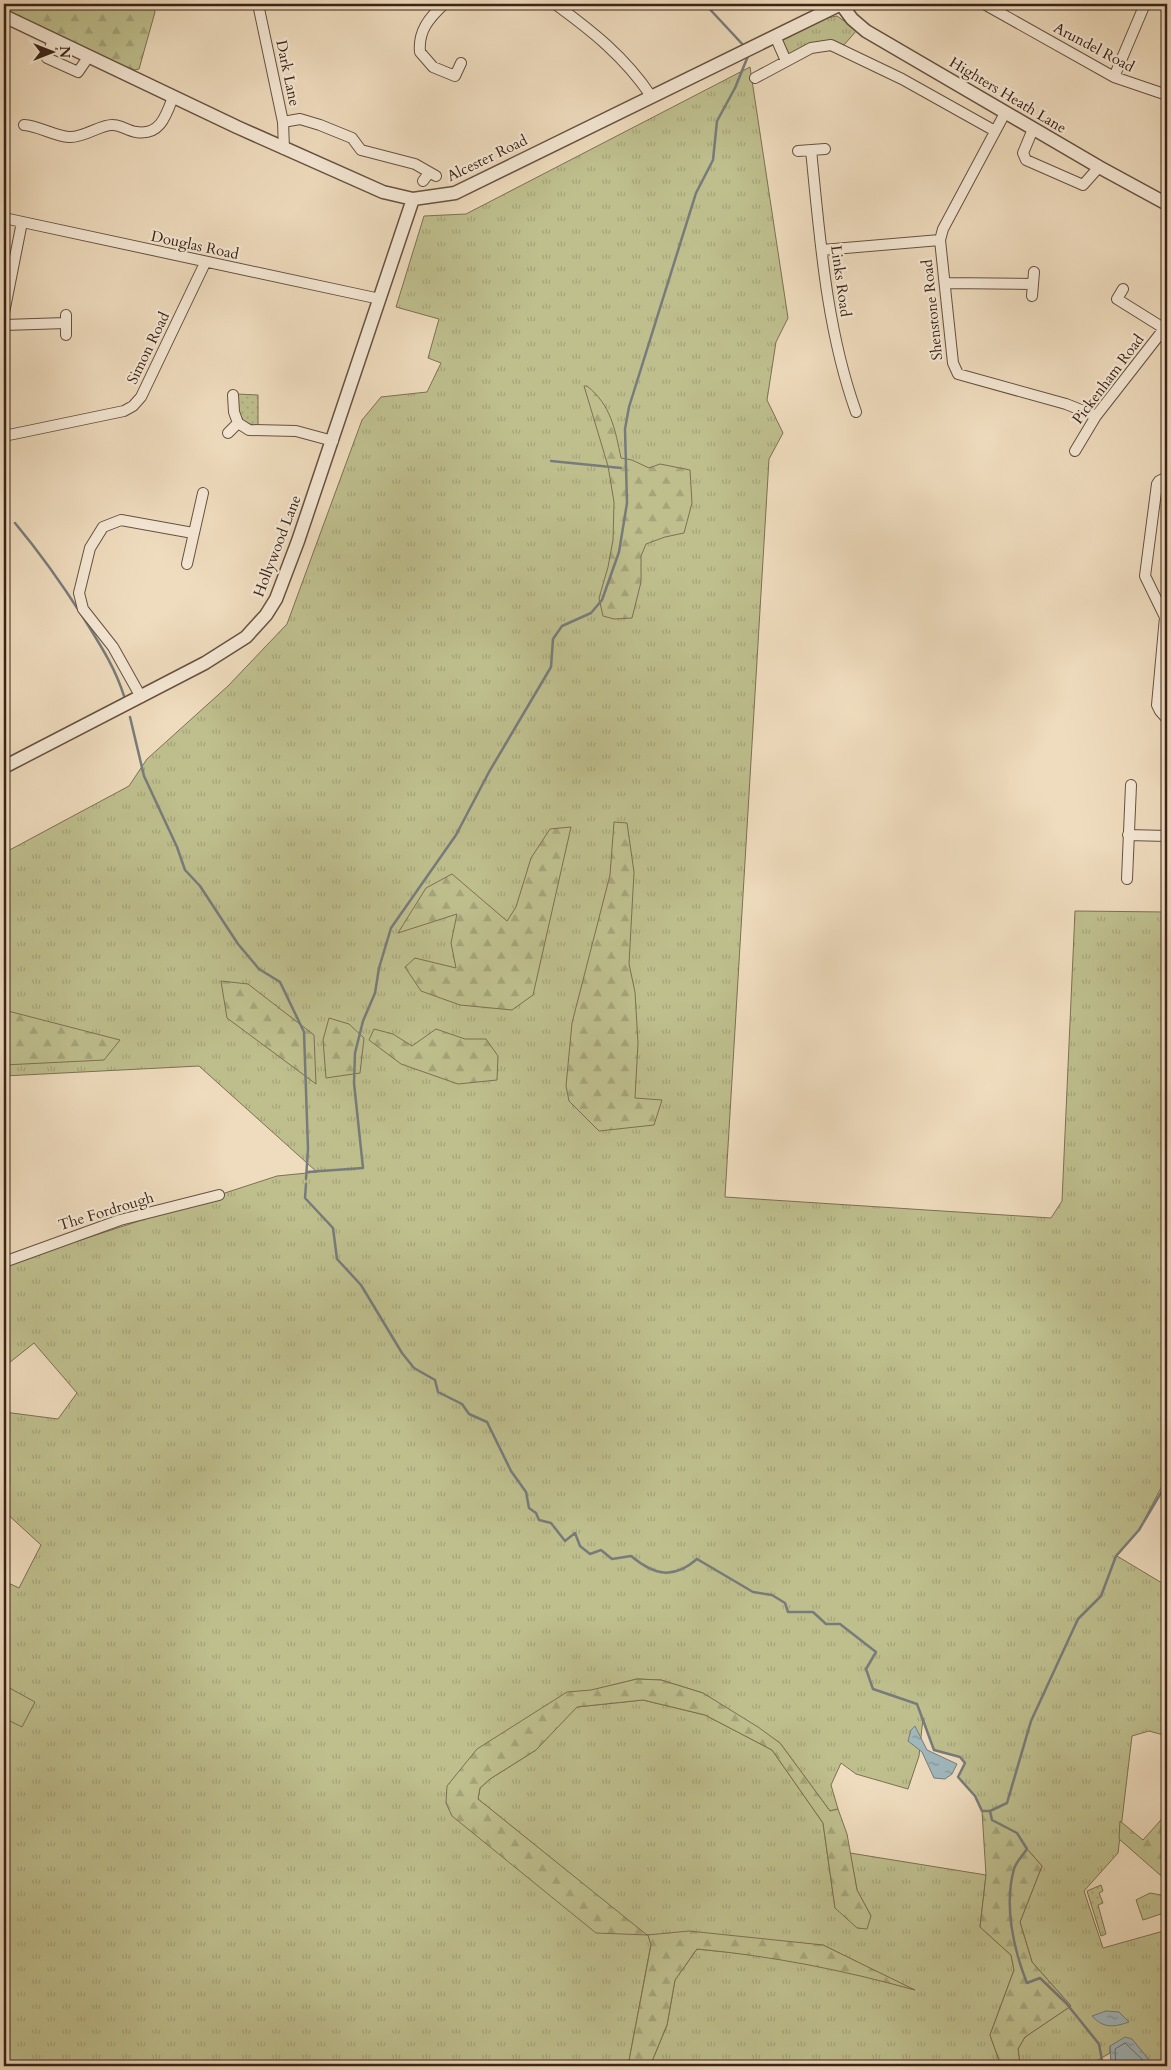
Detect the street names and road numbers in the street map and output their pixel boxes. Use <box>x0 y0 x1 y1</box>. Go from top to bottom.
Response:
street label: Arundel Road <box>1050 17 1138 77</box>
street label: Dark Lane <box>271 38 305 108</box>
street label: Highters Heath Lane <box>946 52 1070 138</box>
street label: Alcester Road <box>443 130 531 186</box>
street label: Douglas Road <box>149 226 241 264</box>
street label: Links Road <box>826 244 856 318</box>
street label: Shenstone Road <box>917 259 947 361</box>
street label: Simon Road <box>122 309 174 387</box>
street label: Pickenham Road <box>1068 330 1148 428</box>
street label: Hollywood Lane <box>248 492 306 600</box>
street label: The Fordrough <box>56 1187 157 1235</box>

